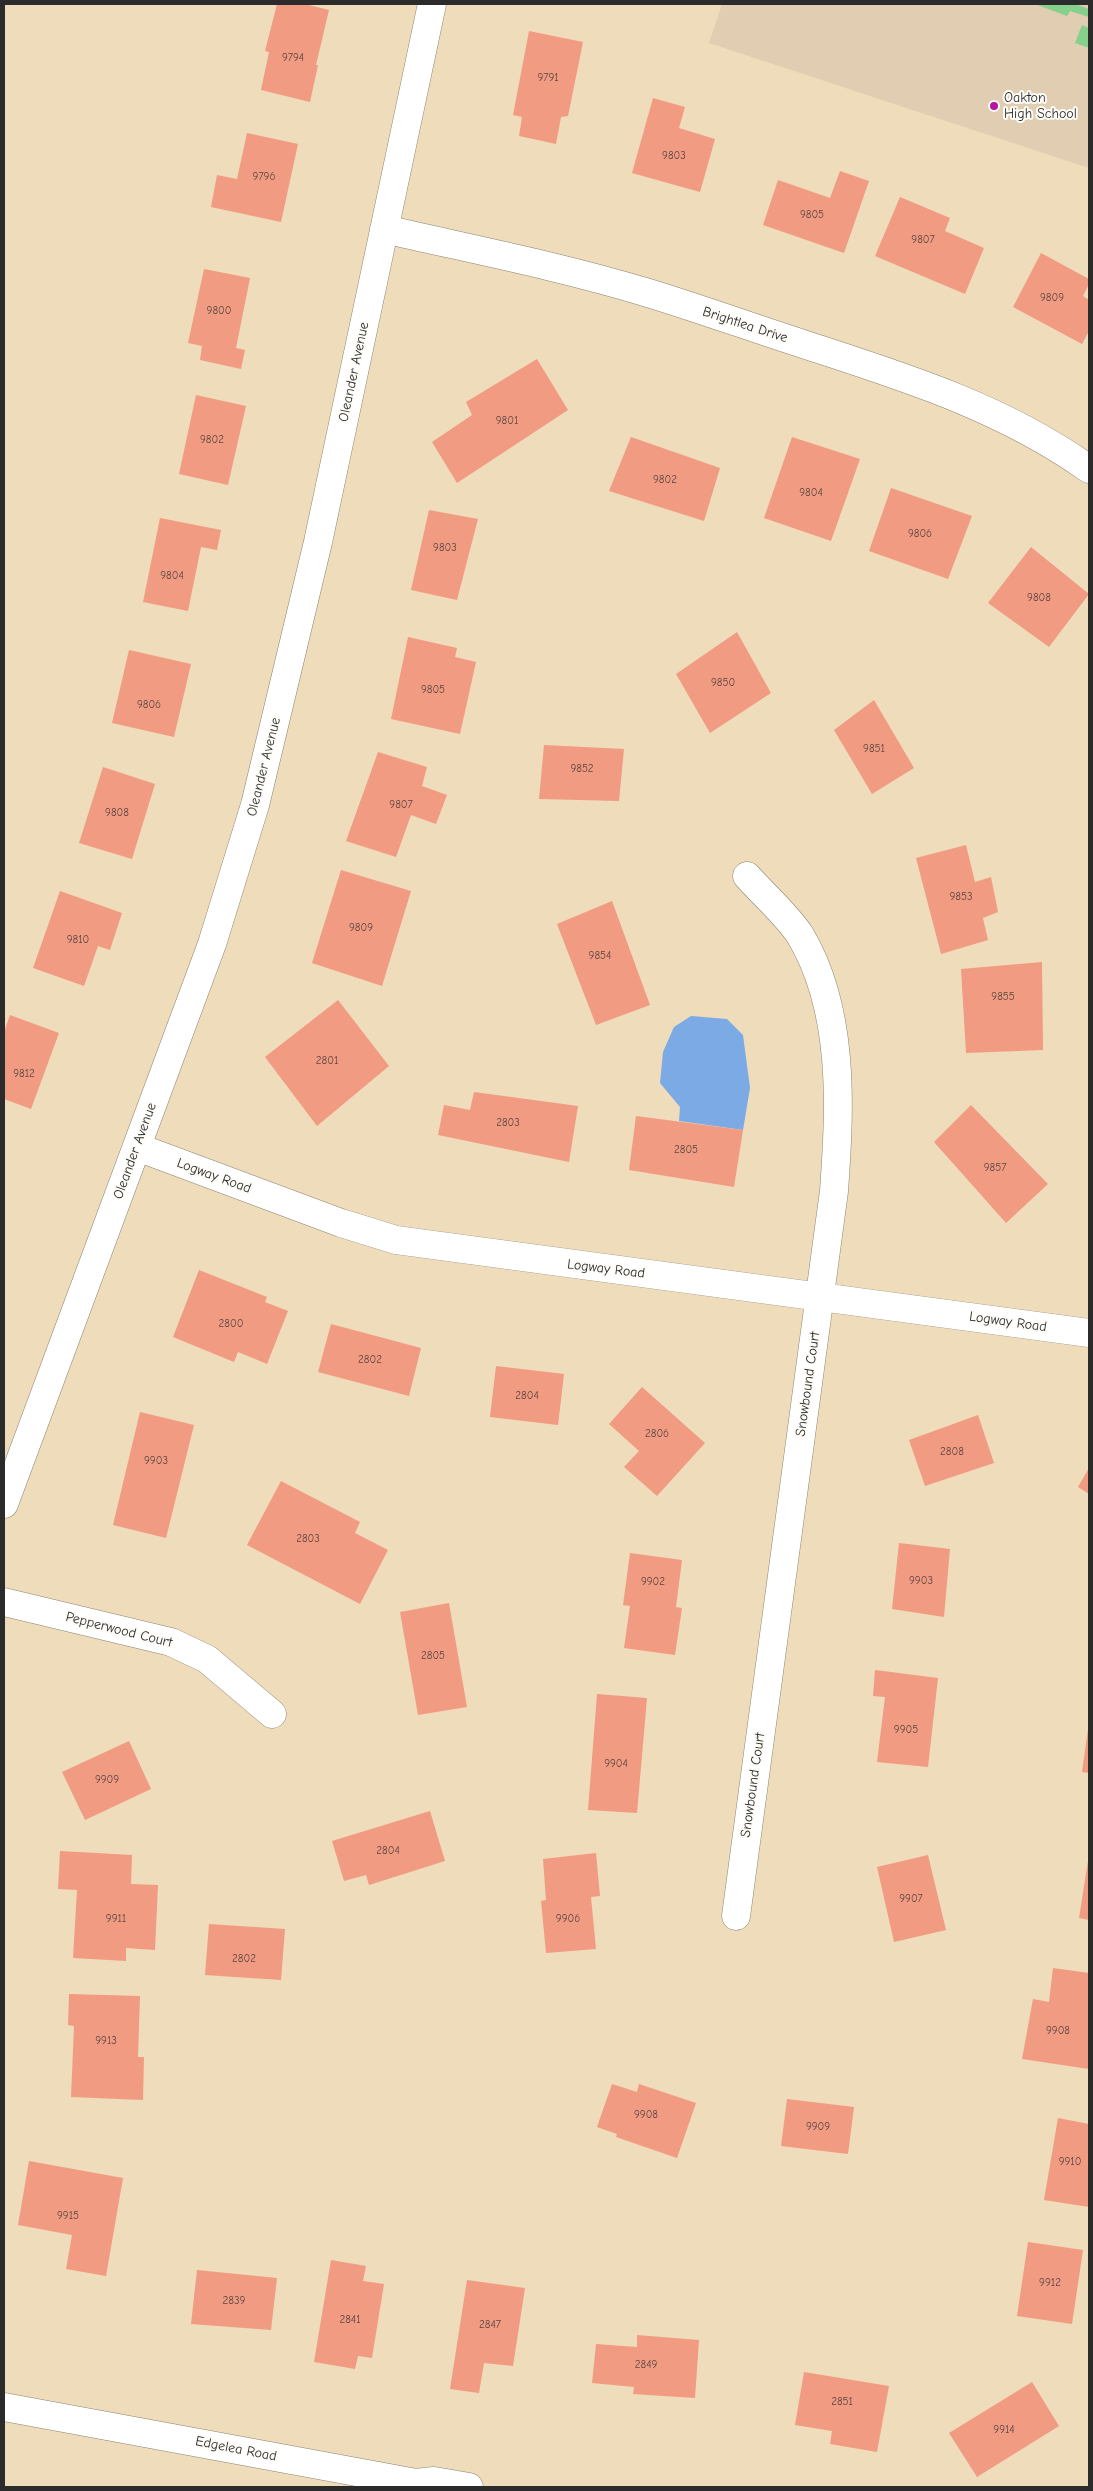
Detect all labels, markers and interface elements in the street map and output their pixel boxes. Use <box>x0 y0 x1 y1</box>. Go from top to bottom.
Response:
house number: 9794 <box>282 51 304 65</box>
house number: 9791 <box>537 71 559 85</box>
place label: Oakton High School <box>1004 90 1077 122</box>
marker: Oakton High School <box>988 100 1000 112</box>
house number: 9803 <box>662 149 686 163</box>
house number: 9796 <box>253 170 275 184</box>
house number: 9805 <box>800 208 824 222</box>
house number: 9807 <box>911 233 935 247</box>
house number: 9809 <box>1040 291 1064 305</box>
street label: Brightlea Drive <box>700 303 790 347</box>
house number: 9800 <box>207 304 231 318</box>
street label: Oleander Avenue <box>335 321 373 423</box>
house number: 9801 <box>496 414 518 428</box>
house number: 9802 <box>200 433 224 447</box>
house number: 9802 <box>653 473 677 487</box>
house number: 9804 <box>799 486 823 500</box>
house number: 9806 <box>908 527 932 541</box>
house number: 9803 <box>433 541 457 555</box>
house number: 9804 <box>160 569 184 583</box>
house number: 9808 <box>1027 591 1051 605</box>
house number: 9850 <box>711 676 735 690</box>
house number: 9805 <box>421 683 445 697</box>
house number: 9806 <box>137 698 161 712</box>
street label: Oleander Avenue <box>244 716 284 818</box>
house number: 9851 <box>863 742 885 756</box>
house number: 9852 <box>570 762 594 776</box>
house number: 9807 <box>389 798 413 812</box>
house number: 9808 <box>105 806 129 820</box>
house number: 9853 <box>949 890 973 904</box>
house number: 9809 <box>349 921 373 935</box>
house number: 9810 <box>67 933 89 947</box>
house number: 9854 <box>589 949 611 963</box>
house number: 9855 <box>991 990 1015 1004</box>
house number: 2801 <box>316 1054 338 1068</box>
house number: 9812 <box>13 1067 35 1081</box>
street label: Oleander Avenue <box>110 1101 160 1201</box>
house number: 2803 <box>496 1116 520 1130</box>
house number: 2805 <box>674 1143 698 1157</box>
street label: Logway Road <box>174 1155 254 1197</box>
house number: 9857 <box>984 1161 1006 1175</box>
street label: Logway Road <box>566 1256 646 1282</box>
street label: Logway Road <box>968 1308 1048 1336</box>
house number: 2800 <box>219 1317 243 1331</box>
street label: Snowbound Court <box>792 1330 824 1438</box>
house number: 2802 <box>358 1353 382 1367</box>
house number: 2804 <box>515 1389 539 1403</box>
house number: 2806 <box>645 1427 669 1441</box>
house number: 2808 <box>940 1445 964 1459</box>
house number: 9903 <box>144 1454 168 1468</box>
house number: 2803 <box>296 1532 320 1546</box>
house number: 9903 <box>909 1574 933 1588</box>
house number: 9902 <box>641 1575 665 1589</box>
street label: Pepperwood Court <box>64 1609 174 1651</box>
house number: 2805 <box>421 1649 445 1663</box>
house number: 9905 <box>894 1723 918 1737</box>
street label: Snowbound Court <box>737 1731 769 1839</box>
house number: 9904 <box>604 1757 628 1771</box>
house number: 9909 <box>95 1773 119 1787</box>
house number: 2804 <box>376 1844 400 1858</box>
house number: 9907 <box>899 1892 923 1906</box>
house number: 9911 <box>106 1912 126 1926</box>
house number: 9906 <box>556 1912 580 1926</box>
house number: 2802 <box>232 1952 256 1966</box>
house number: 9908 <box>1046 2024 1070 2038</box>
house number: 9913 <box>95 2034 117 2048</box>
house number: 9908 <box>634 2108 658 2122</box>
house number: 9909 <box>806 2120 830 2134</box>
house number: 9910 <box>1059 2155 1081 2169</box>
house number: 9915 <box>57 2209 79 2223</box>
house number: 9912 <box>1039 2276 1061 2290</box>
house number: 2839 <box>223 2294 245 2308</box>
house number: 2841 <box>339 2313 361 2327</box>
house number: 2847 <box>479 2318 501 2332</box>
house number: 2849 <box>635 2358 657 2372</box>
house number: 2851 <box>831 2395 853 2409</box>
house number: 9914 <box>993 2423 1015 2437</box>
street label: Edgelea Road <box>194 2433 278 2465</box>

